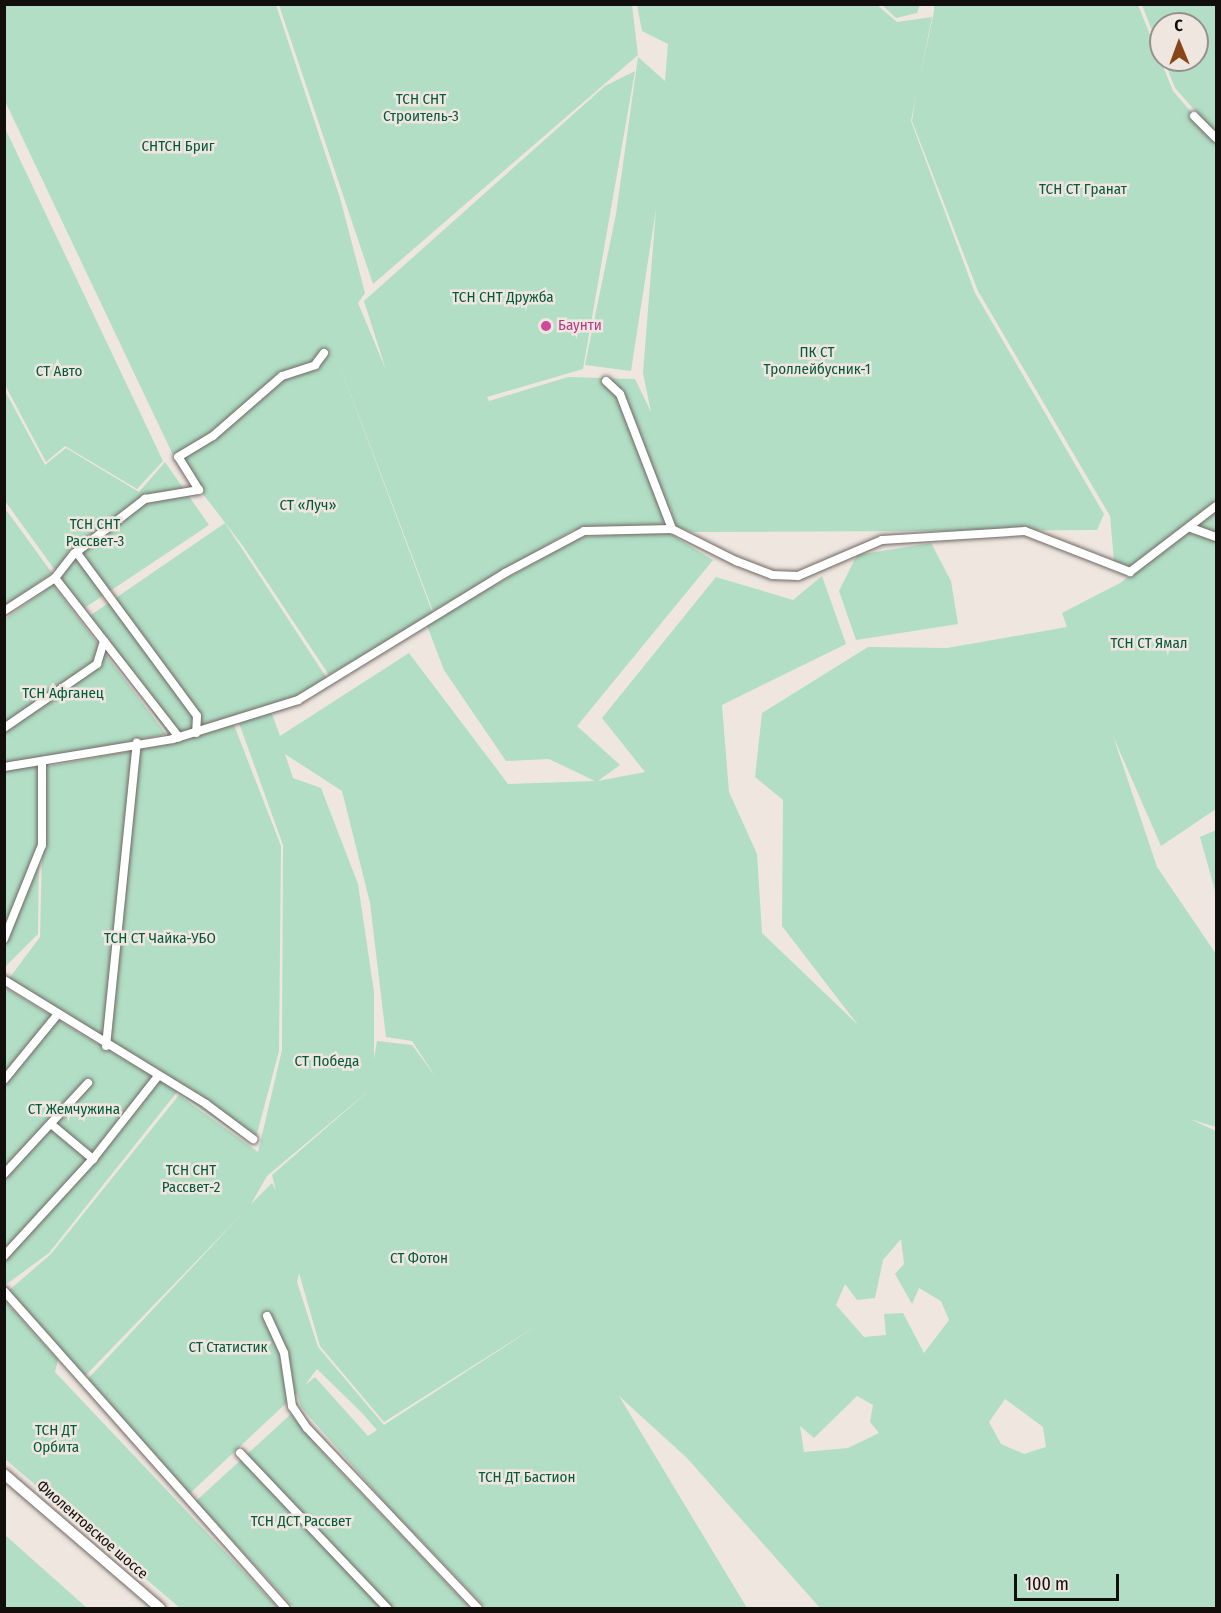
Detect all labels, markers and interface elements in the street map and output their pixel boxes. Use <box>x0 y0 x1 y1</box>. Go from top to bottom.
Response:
north arrow <box>1149 12 1209 72</box>
text: С <box>1174 16 1183 35</box>
park label: ТСН СНТ Строитель-3 <box>383 90 459 125</box>
park label: СНТСН Бриг <box>141 138 215 156</box>
park label: ТСН СТ Гранат <box>1039 181 1127 199</box>
park label: ТСН СНТ Дружба <box>452 289 554 307</box>
place label: Баунти <box>558 317 602 335</box>
marker: Баунти <box>539 319 553 333</box>
park label: ПК СТ Троллейбусник-1 <box>763 343 871 378</box>
park label: СТ Авто <box>36 363 82 381</box>
park label: СТ «Луч» <box>280 497 336 515</box>
park label: ТСН СНТ Рассвет-3 <box>66 515 124 550</box>
park label: ТСН СТ Ямал <box>1111 635 1187 653</box>
park label: ТСН Афганец <box>22 685 104 703</box>
park label: ТСН СТ Чайка-УБО <box>104 930 216 948</box>
park label: СТ Победа <box>295 1053 359 1071</box>
park label: СТ Жемчужина <box>28 1101 120 1119</box>
park label: ТСН СНТ Рассвет-2 <box>162 1161 220 1196</box>
park label: СТ Фотон <box>390 1250 448 1268</box>
park label: СТ Статистик <box>188 1339 268 1357</box>
park label: ТСН ДТ Орбита <box>33 1421 79 1456</box>
park label: ТСН ДТ Бастион <box>478 1469 576 1487</box>
street label: Фиолентовское шоссе <box>33 1477 151 1583</box>
park label: ТСН ДСТ Рассвет <box>251 1513 351 1531</box>
scale bar <box>1017 1562 1122 1600</box>
text: 100 m <box>1025 1573 1069 1595</box>

